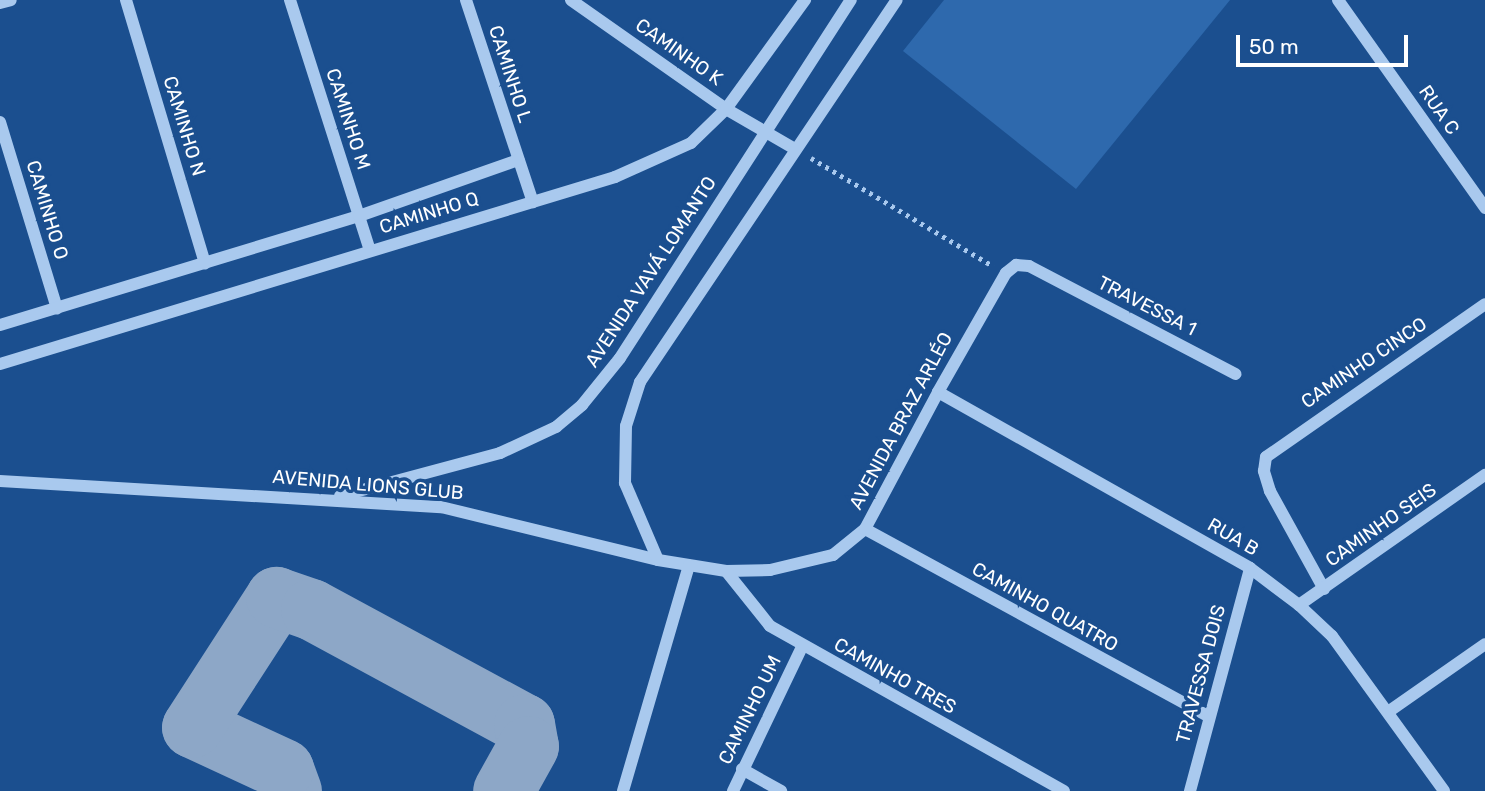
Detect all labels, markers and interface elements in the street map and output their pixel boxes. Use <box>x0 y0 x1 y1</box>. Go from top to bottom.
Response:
street label: CAMINHO K <box>631 14 727 90</box>
scale bar <box>1240 21 1412 65</box>
street label: CAMINHO L <box>484 23 536 125</box>
text: 50 m <box>1249 34 1299 59</box>
street label: CAMINHO M <box>321 66 375 172</box>
street label: CAMINHO N <box>158 73 210 179</box>
street label: RUA C <box>1414 81 1464 139</box>
street label: CAMINHO O <box>21 158 73 262</box>
street label: AVENIDA VAVÁ LOMANTO <box>580 172 722 372</box>
street label: CAMINHO Q <box>377 187 481 239</box>
street label: TRAVESSA 1 <box>1094 271 1200 341</box>
street label: CAMINHO CINCO <box>1297 313 1431 413</box>
street label: AVENIDA BRAZ ARLÉO <box>844 328 958 514</box>
street label: AVENIDA LIONS GLUB <box>271 465 465 505</box>
street label: CAMINHO SEIS <box>1321 478 1441 572</box>
street label: RUA B <box>1203 513 1263 561</box>
street label: CAMINHO QUATRO <box>968 557 1122 657</box>
street label: TRAVESSA DOIS <box>1171 602 1231 746</box>
street label: CAMINHO TRES <box>830 633 960 719</box>
street label: CAMINHO UM <box>714 652 786 768</box>

